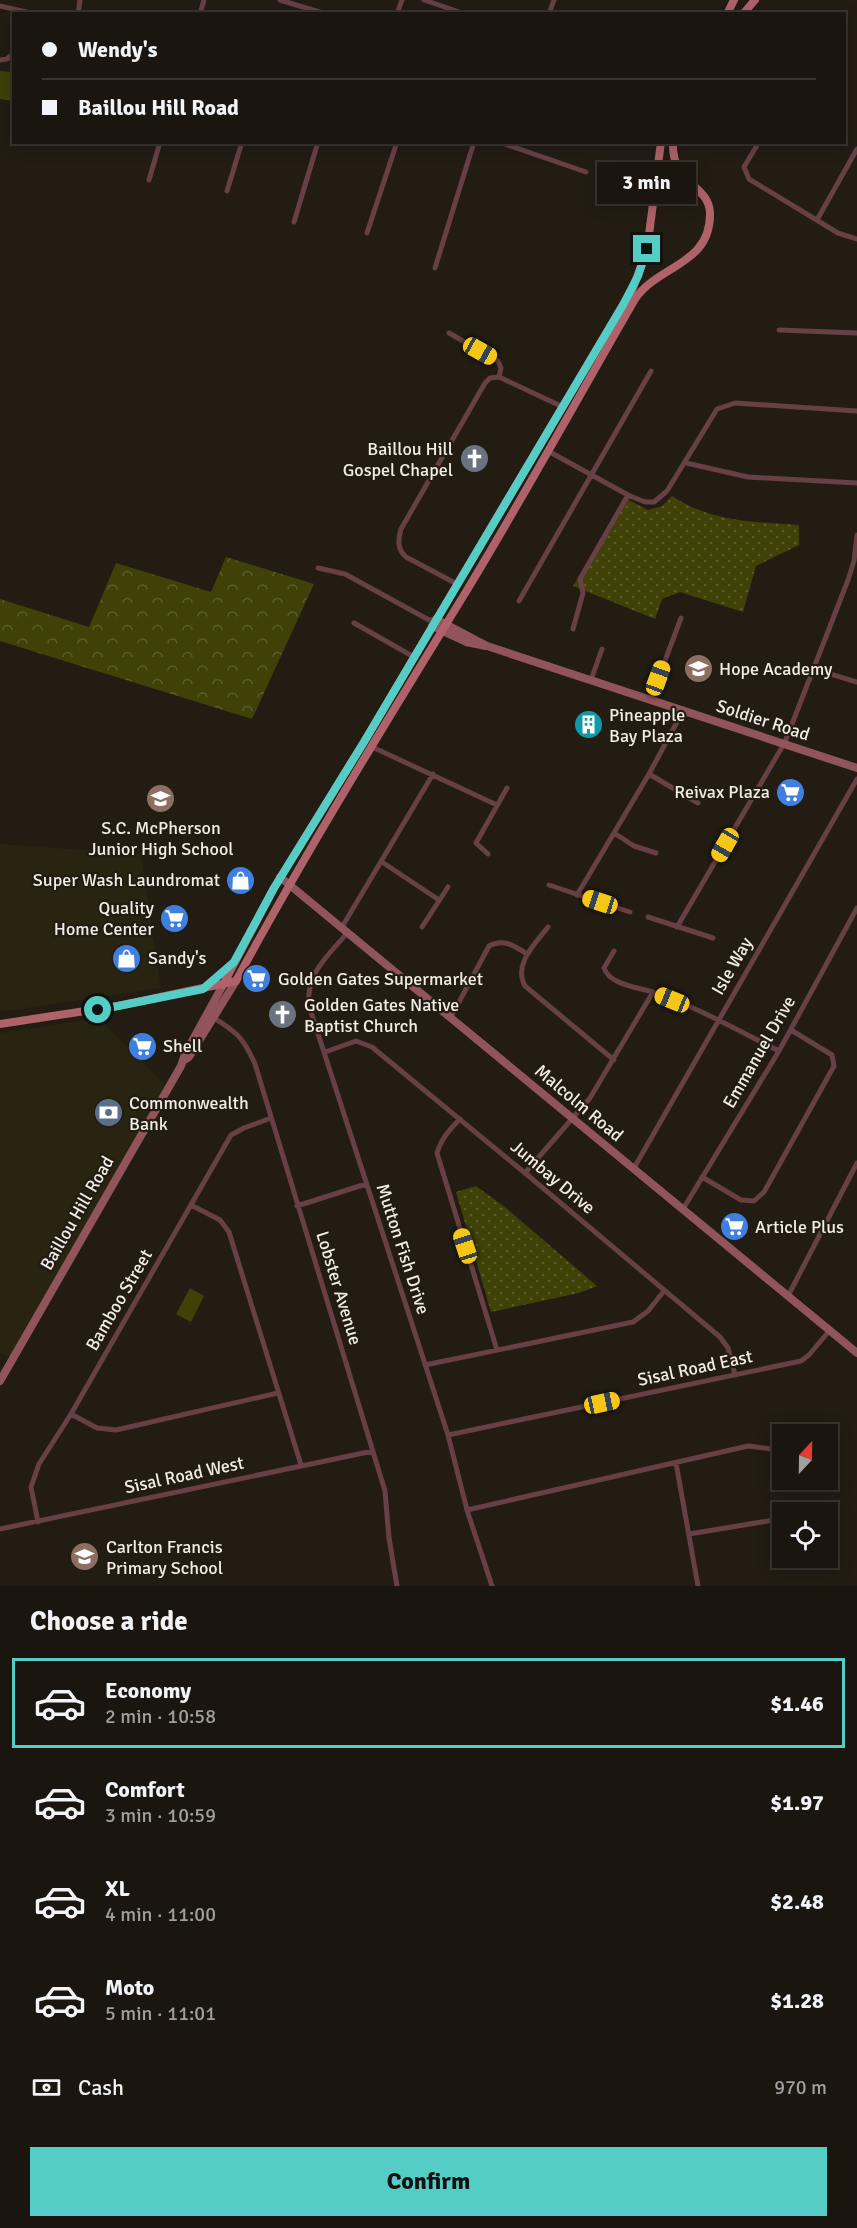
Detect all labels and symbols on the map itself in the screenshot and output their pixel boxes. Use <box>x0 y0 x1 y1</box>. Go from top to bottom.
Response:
callout: 3 min <box>598 162 696 204</box>
route end <box>633 235 660 262</box>
car <box>460 334 500 368</box>
place label: Baillou Hill Gospel Chapel <box>343 438 453 481</box>
church icon: Baillou Hill Gospel Chapel <box>458 443 490 475</box>
school or university icon: Hope Academy <box>682 653 714 685</box>
car <box>643 658 673 698</box>
place label: Hope Academy <box>719 658 833 680</box>
street label: Soldier Road <box>713 695 813 745</box>
place label: Pineapple Bay Plaza <box>609 704 685 747</box>
building icon: Pineapple Bay Plaza <box>572 709 604 741</box>
supermarket icon: Reivax Plaza <box>775 776 807 808</box>
place label: Reivax Plaza <box>674 781 770 803</box>
school or university icon: S.C. McPherson Junior High School <box>145 783 177 815</box>
place label: S.C. McPherson Junior High School <box>88 817 234 860</box>
car <box>708 825 742 865</box>
shop icon: Super Wash Laundromat <box>225 864 257 896</box>
place label: Super Wash Laundromat <box>33 869 220 891</box>
car <box>580 888 620 916</box>
place label: Quality Home Center <box>54 897 155 940</box>
supermarket icon: Quality Home Center <box>159 902 191 934</box>
street label: Isle Way <box>707 933 758 999</box>
shop icon: Sandy's <box>111 942 143 974</box>
place label: Sandy's <box>148 947 207 969</box>
supermarket icon: Golden Gates Supermarket <box>241 963 273 995</box>
place label: Golden Gates Supermarket <box>278 968 483 990</box>
car <box>652 985 692 1015</box>
street label: Emmanuel Drive <box>718 992 800 1112</box>
place label: Golden Gates Native Baptist Church <box>304 994 459 1037</box>
route start <box>84 996 111 1023</box>
church icon: Golden Gates Native Baptist Church <box>267 999 299 1031</box>
supermarket icon: Shell <box>126 1030 158 1062</box>
place label: Shell <box>163 1035 202 1057</box>
street label: Malcolm Road <box>530 1060 628 1146</box>
place label: Commonwealth Bank <box>129 1092 249 1135</box>
bank icon: Commonwealth Bank <box>92 1097 124 1129</box>
street label: Jumbay Drive <box>506 1135 600 1219</box>
street label: Baillou Hill Road <box>35 1152 119 1274</box>
street label: Mutton Fish Drive <box>372 1181 434 1317</box>
supermarket icon: Article Plus <box>718 1211 750 1243</box>
place label: Article Plus <box>755 1216 844 1238</box>
car <box>451 1226 479 1266</box>
street label: Lobster Avenue <box>311 1229 367 1347</box>
street label: Bamboo Street <box>81 1245 157 1355</box>
street label: Sisal Road East <box>636 1345 754 1391</box>
car <box>583 1390 621 1416</box>
north arrow <box>772 1424 838 1490</box>
street label: Sisal Road West <box>122 1452 246 1498</box>
place label: Carlton Francis Primary School <box>106 1536 223 1579</box>
school or university icon: Carlton Francis Primary School <box>69 1541 101 1573</box>

